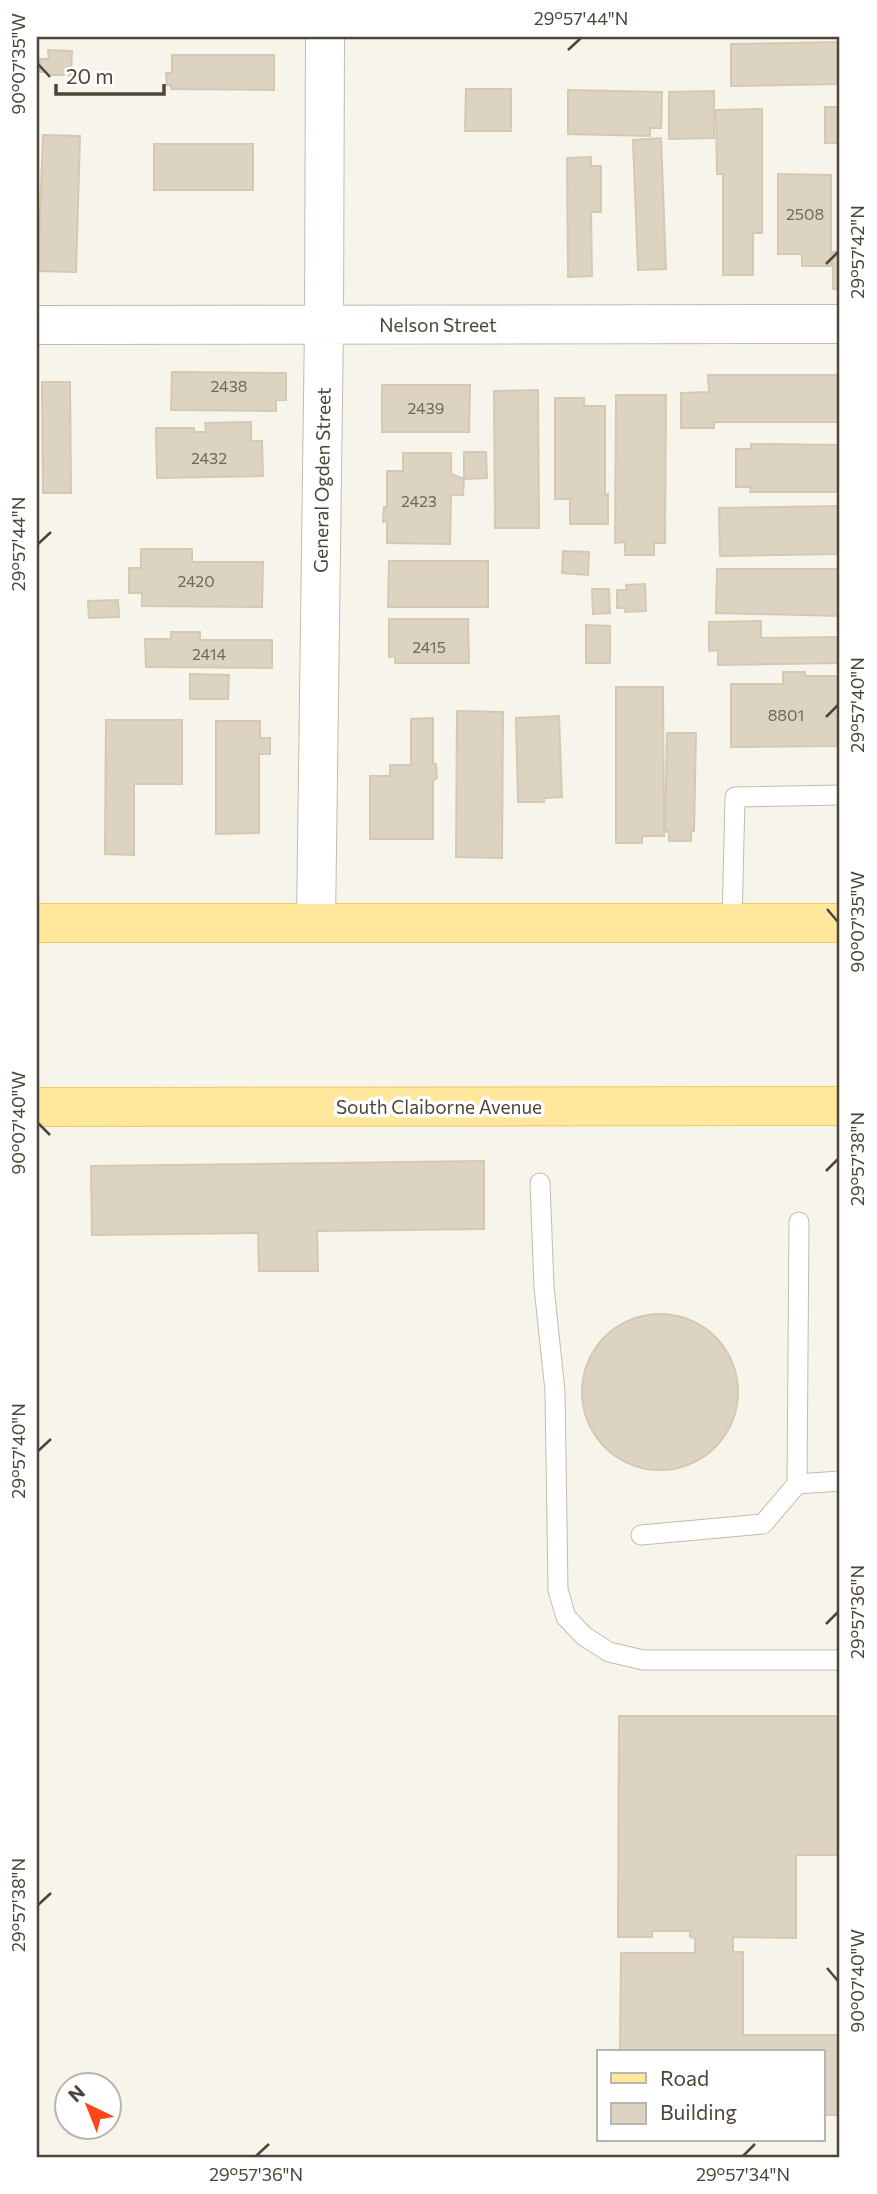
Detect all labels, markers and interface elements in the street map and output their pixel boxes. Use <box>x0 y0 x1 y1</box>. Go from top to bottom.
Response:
text: 29°57'44"N <box>534 7 628 29</box>
text: 90°07'35"W <box>7 13 29 115</box>
scale bar <box>56 52 164 96</box>
text: 20 m <box>66 63 114 88</box>
house number: 2508 <box>786 204 824 223</box>
text: 29°57'42"N <box>846 205 868 299</box>
street label: Nelson Street <box>379 313 497 336</box>
house number: 2438 <box>210 376 248 395</box>
street label: General Ogden Street <box>308 387 335 573</box>
house number: 2439 <box>407 398 445 417</box>
house number: 2432 <box>191 448 227 467</box>
house number: 2423 <box>401 491 437 510</box>
text: 29°57'44"N <box>7 497 29 591</box>
house number: 2420 <box>177 571 215 590</box>
house number: 2415 <box>412 637 446 656</box>
house number: 2414 <box>192 644 226 663</box>
text: 29°57'40"N <box>846 657 868 753</box>
house number: 8801 <box>768 705 804 724</box>
text: 90°07'35"W <box>846 871 868 973</box>
text: 90°07'40"W <box>7 1071 29 1175</box>
street label: South Claiborne Avenue <box>336 1095 542 1118</box>
text: 29°57'38"N <box>846 1112 868 1206</box>
text: 29°57'40"N <box>7 1403 29 1499</box>
text: 29°57'36"N <box>846 1565 868 1659</box>
text: 29°57'38"N <box>7 1858 29 1952</box>
text: 90°07'40"W <box>846 1929 868 2033</box>
legend <box>597 2050 824 2142</box>
text: Road <box>660 2065 709 2090</box>
north arrow <box>52 2072 122 2142</box>
text: N <box>63 2080 89 2106</box>
text: Building <box>660 2099 737 2124</box>
text: 29°57'36"N <box>209 2163 303 2185</box>
text: 29°57'34"N <box>696 2163 790 2185</box>

